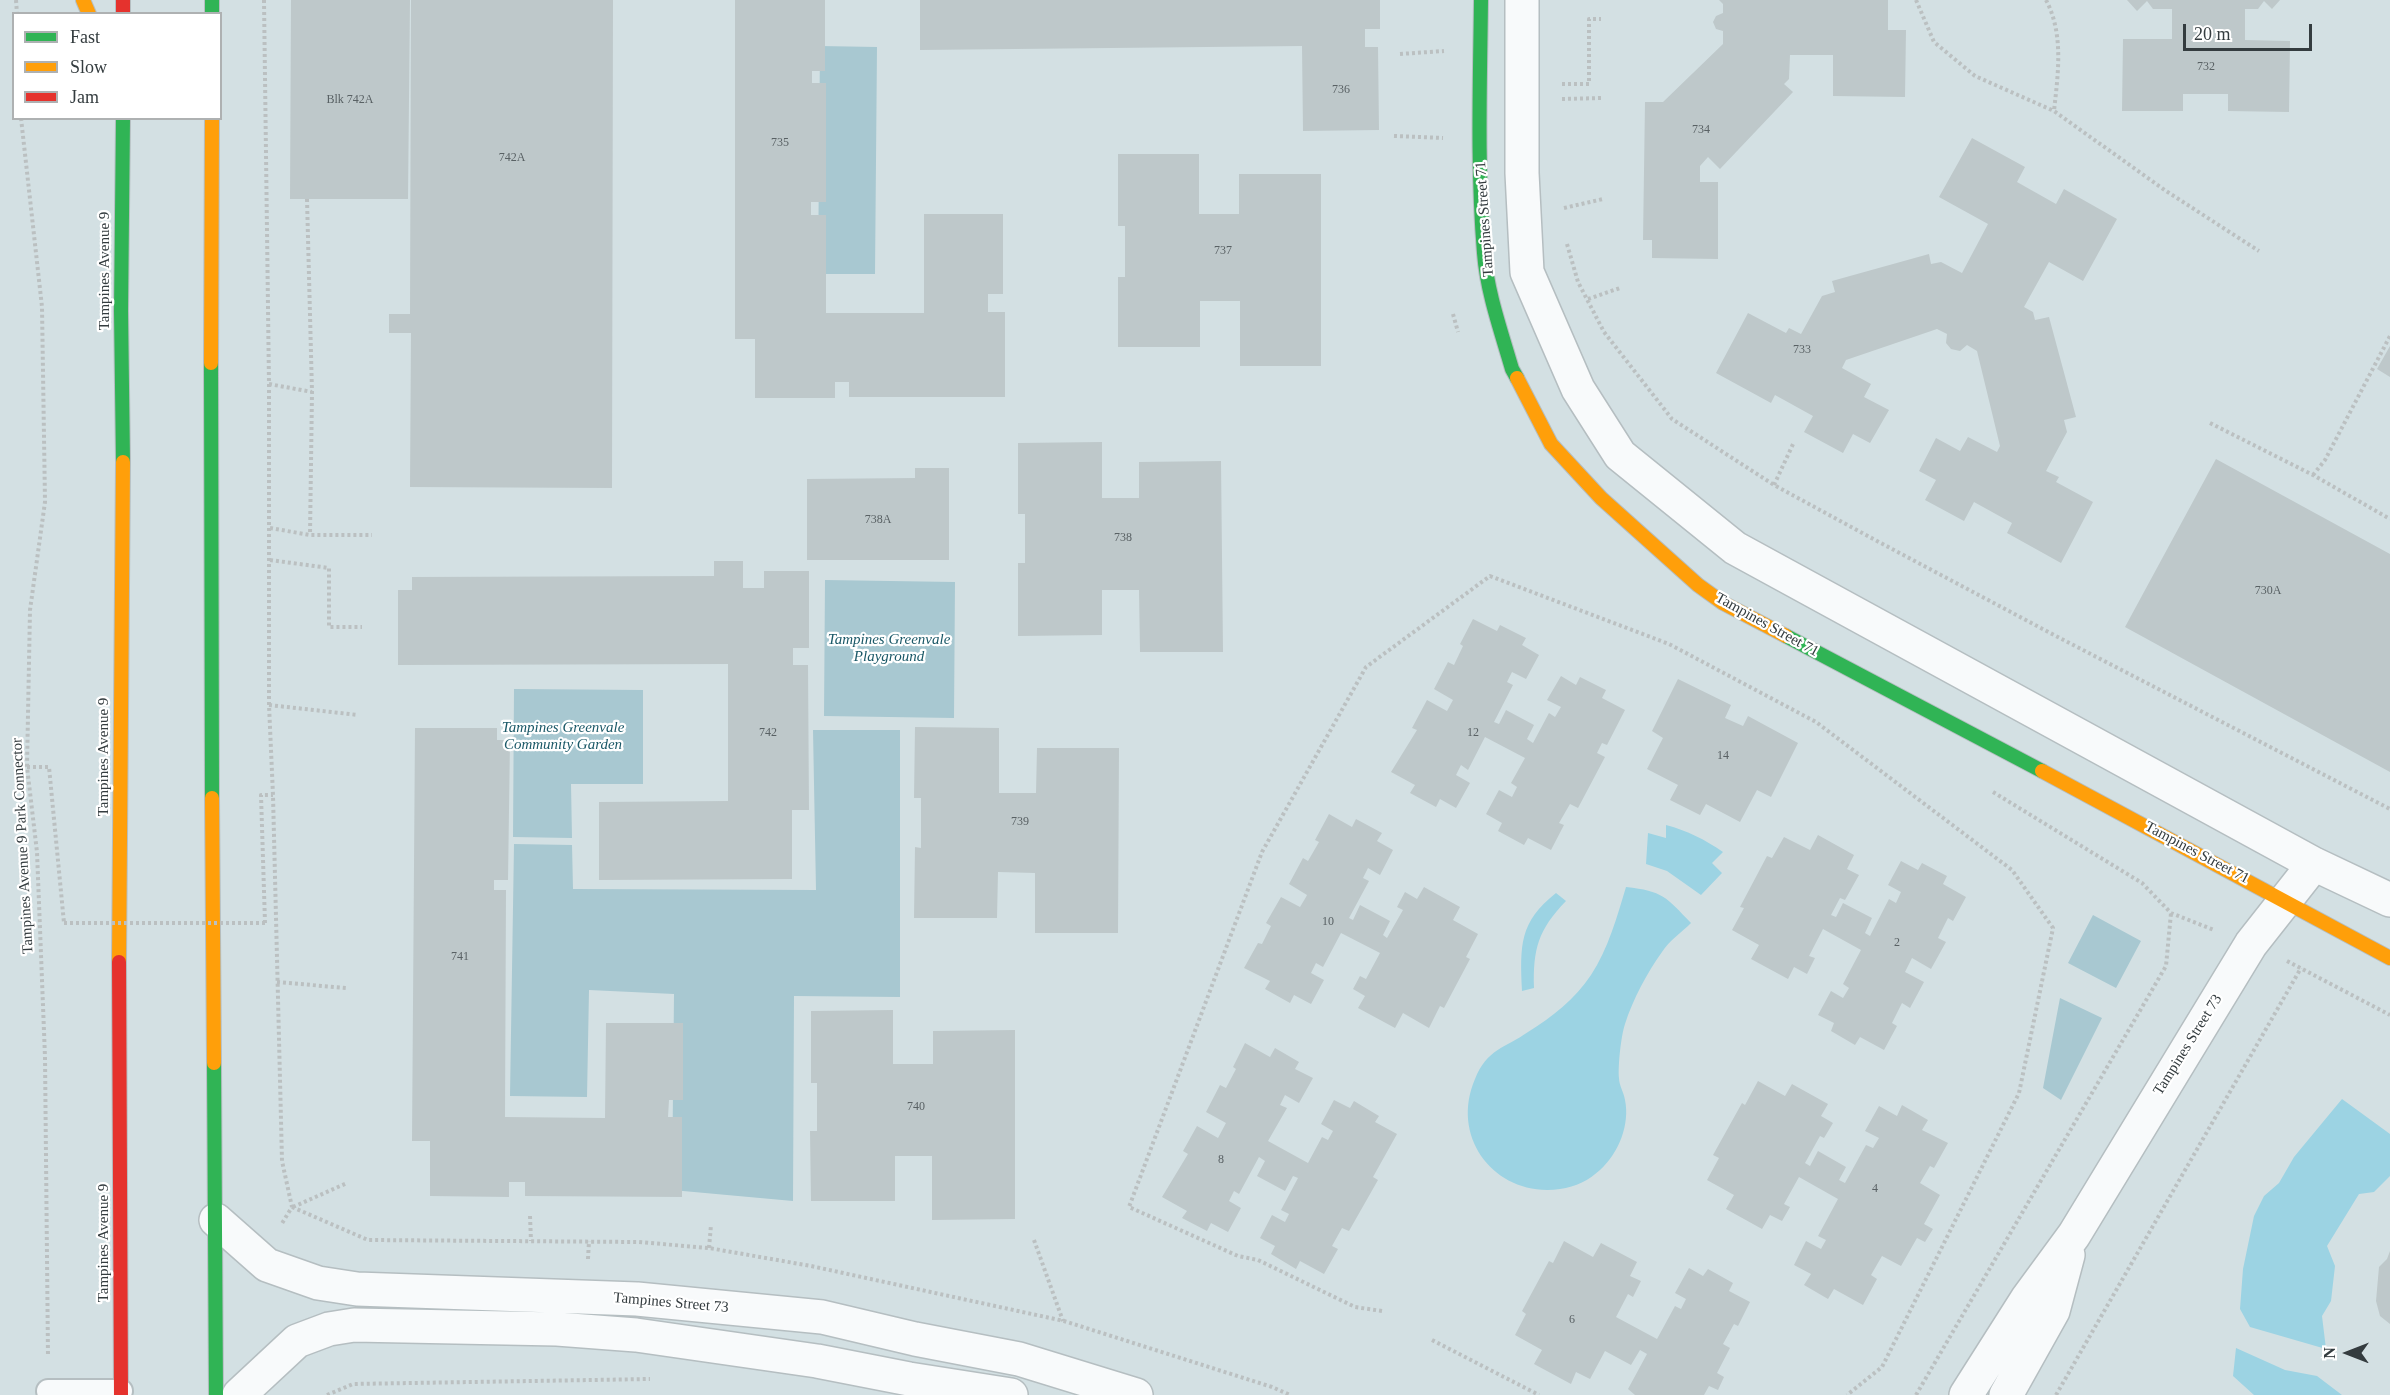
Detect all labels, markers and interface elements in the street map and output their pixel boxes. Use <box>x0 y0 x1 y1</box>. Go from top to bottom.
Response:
legend <box>12 12 222 120</box>
scale bar <box>2186 12 2315 50</box>
text: 20 m <box>2194 24 2231 44</box>
text: Fast <box>70 27 100 47</box>
text: Slow <box>70 57 107 77</box>
house number: 732 <box>2197 60 2215 74</box>
house number: 736 <box>1332 83 1350 97</box>
text: Jam <box>70 87 99 107</box>
house number: Blk 742A <box>326 93 374 107</box>
house number: 734 <box>1692 123 1710 137</box>
house number: 735 <box>771 136 789 150</box>
house number: 742A <box>499 151 525 165</box>
street label: Tampines Street 71 <box>1472 161 1498 277</box>
street label: Tampines Avenue 9 <box>96 212 114 330</box>
house number: 737 <box>1214 244 1232 258</box>
house number: 733 <box>1793 343 1811 357</box>
house number: 738A <box>865 513 891 527</box>
house number: 738 <box>1114 531 1132 545</box>
house number: 730A <box>2255 584 2281 598</box>
street label: Tampines Street 71 <box>1712 589 1822 661</box>
park label: Tampines Greenvale Playground <box>828 631 950 666</box>
street label: Tampines Avenue 9 <box>95 698 113 816</box>
park label: Tampines Greenvale Community Garden <box>502 719 624 754</box>
house number: 742 <box>759 726 777 740</box>
house number: 12 <box>1467 726 1479 740</box>
street label: Tampines Avenue 9 Park Connector <box>8 738 38 954</box>
house number: 14 <box>1717 749 1729 763</box>
house number: 739 <box>1011 815 1029 829</box>
street label: Tampines Street 71 <box>2142 818 2252 888</box>
house number: 10 <box>1322 915 1334 929</box>
house number: 2 <box>1894 936 1900 950</box>
house number: 741 <box>451 950 469 964</box>
street label: Tampines Street 73 <box>2150 991 2226 1099</box>
house number: 740 <box>907 1100 925 1114</box>
house number: 8 <box>1218 1153 1224 1167</box>
house number: 4 <box>1872 1182 1878 1196</box>
street label: Tampines Avenue 9 <box>95 1184 113 1302</box>
street label: Tampines Street 73 <box>613 1289 729 1317</box>
house number: 6 <box>1569 1313 1575 1327</box>
north arrow <box>2318 1323 2378 1383</box>
text: N <box>2321 1347 2338 1359</box>

